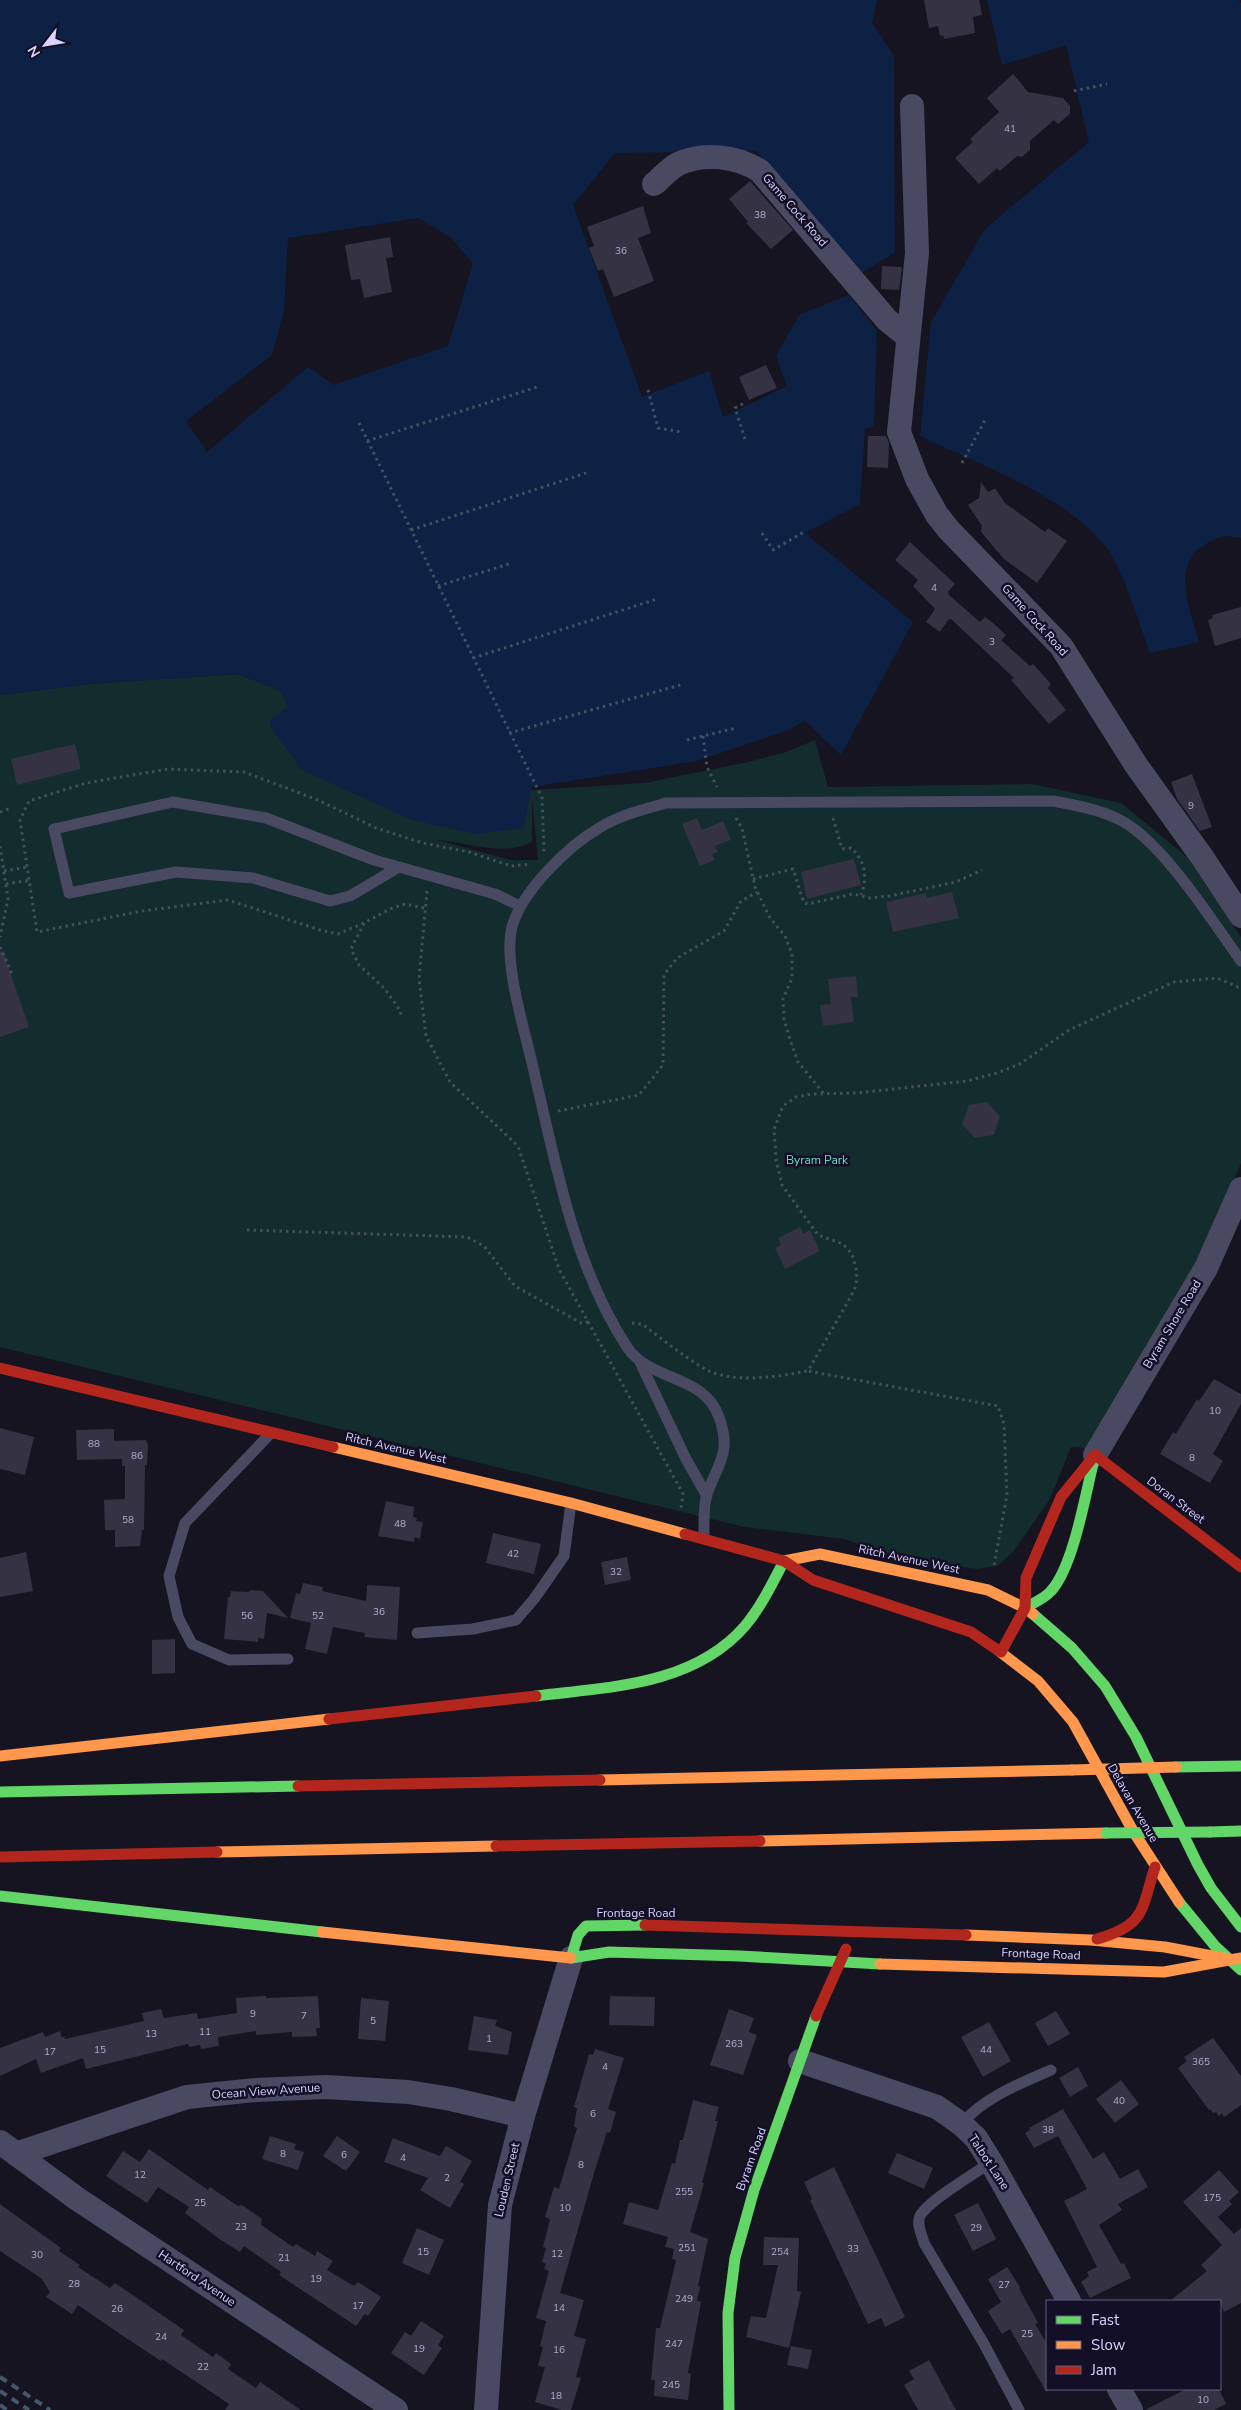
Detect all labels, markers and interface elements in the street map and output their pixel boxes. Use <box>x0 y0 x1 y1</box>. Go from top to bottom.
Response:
north arrow <box>20 20 70 70</box>
text: N <box>23 42 45 61</box>
house number: 41 <box>1004 122 1016 136</box>
street label: Game Cock Road <box>759 170 831 250</box>
house number: 38 <box>754 208 766 222</box>
house number: 36 <box>615 244 627 258</box>
house number: 4 <box>931 581 937 595</box>
street label: Game Cock Road <box>998 581 1072 659</box>
house number: 3 <box>989 635 995 649</box>
house number: 9 <box>1188 799 1194 813</box>
park label: Byram Park <box>786 1152 849 1168</box>
street label: Byram Shore Road <box>1139 1277 1205 1371</box>
house number: 10 <box>1209 1404 1221 1418</box>
street label: Ritch Avenue West <box>344 1429 449 1468</box>
house number: 88 <box>88 1437 100 1451</box>
house number: 86 <box>131 1449 143 1463</box>
house number: 8 <box>1189 1451 1195 1465</box>
street label: Doran Street <box>1144 1473 1209 1528</box>
house number: 58 <box>122 1513 134 1527</box>
house number: 48 <box>394 1517 406 1531</box>
street label: Ritch Avenue West <box>857 1540 962 1578</box>
house number: 42 <box>507 1547 519 1561</box>
house number: 32 <box>610 1565 622 1579</box>
house number: 36 <box>373 1605 385 1619</box>
house number: 56 <box>241 1609 253 1623</box>
house number: 52 <box>312 1609 324 1623</box>
street label: Delavan Avenue <box>1104 1761 1162 1845</box>
street label: Frontage Road <box>596 1905 676 1921</box>
street label: Frontage Road <box>1001 1945 1081 1963</box>
house number: 9 <box>250 2007 256 2021</box>
house number: 7 <box>301 2009 307 2023</box>
house number: 5 <box>370 2014 376 2028</box>
house number: 11 <box>199 2025 211 2039</box>
house number: 13 <box>145 2027 157 2041</box>
house number: 1 <box>486 2032 492 2046</box>
house number: 263 <box>725 2037 743 2051</box>
house number: 15 <box>94 2043 106 2057</box>
house number: 44 <box>980 2043 992 2057</box>
house number: 17 <box>44 2045 56 2059</box>
house number: 365 <box>1192 2055 1210 2069</box>
house number: 4 <box>602 2060 608 2074</box>
street label: Ocean View Avenue <box>211 2079 321 2103</box>
house number: 40 <box>1113 2094 1125 2108</box>
house number: 6 <box>590 2107 596 2121</box>
house number: 38 <box>1042 2123 1054 2137</box>
street label: Byram Road <box>732 2125 770 2193</box>
street label: Talbot Lane <box>965 2131 1013 2193</box>
street label: Louden Street <box>491 2140 524 2219</box>
house number: 8 <box>280 2147 286 2161</box>
house number: 6 <box>341 2148 347 2162</box>
house number: 4 <box>400 2151 406 2165</box>
house number: 8 <box>578 2158 584 2172</box>
house number: 12 <box>134 2168 146 2182</box>
house number: 2 <box>444 2171 450 2185</box>
house number: 255 <box>675 2185 693 2199</box>
house number: 175 <box>1203 2191 1221 2205</box>
house number: 25 <box>194 2196 206 2210</box>
house number: 10 <box>559 2201 571 2215</box>
house number: 23 <box>235 2220 247 2234</box>
house number: 29 <box>970 2221 982 2235</box>
house number: 251 <box>678 2241 696 2255</box>
house number: 33 <box>847 2242 859 2256</box>
house number: 15 <box>417 2245 429 2259</box>
house number: 254 <box>771 2245 789 2259</box>
street label: Hartford Avenue <box>155 2246 239 2310</box>
house number: 12 <box>551 2247 563 2261</box>
house number: 30 <box>31 2248 43 2262</box>
house number: 21 <box>278 2251 290 2265</box>
house number: 19 <box>310 2272 322 2286</box>
house number: 28 <box>68 2277 80 2291</box>
house number: 27 <box>998 2278 1010 2292</box>
house number: 249 <box>675 2292 693 2306</box>
house number: 17 <box>352 2299 364 2313</box>
legend <box>1046 2300 1221 2390</box>
house number: 14 <box>553 2301 565 2315</box>
house number: 26 <box>111 2302 123 2316</box>
text: Fast <box>1091 2310 1120 2330</box>
house number: 25 <box>1021 2327 1033 2341</box>
house number: 24 <box>155 2330 167 2344</box>
text: Slow <box>1091 2335 1126 2355</box>
house number: 247 <box>665 2337 683 2351</box>
house number: 19 <box>413 2342 425 2356</box>
house number: 16 <box>553 2343 565 2357</box>
house number: 22 <box>197 2360 209 2374</box>
text: Jam <box>1090 2360 1117 2380</box>
house number: 245 <box>662 2378 680 2392</box>
house number: 18 <box>550 2389 562 2403</box>
house number: 10 <box>1197 2393 1209 2407</box>

